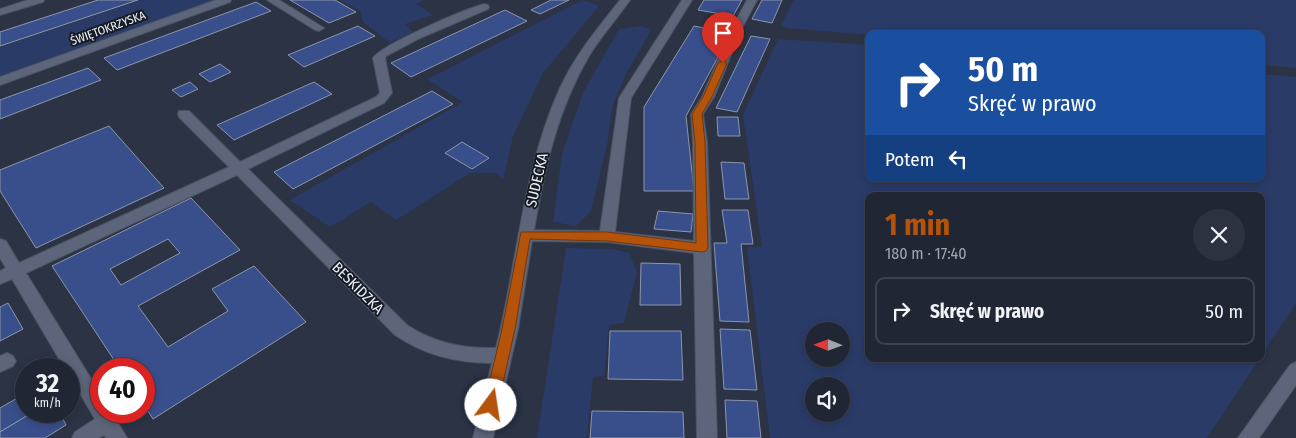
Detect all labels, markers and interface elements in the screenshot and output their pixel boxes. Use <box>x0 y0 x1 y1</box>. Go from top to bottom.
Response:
street label: ŚWIĘTOKRZYSKA <box>68 7 148 48</box>
pin <box>702 12 744 63</box>
icon: arrive <box>709 19 737 47</box>
text: 50 m <box>968 48 1038 90</box>
icon: right <box>885 50 950 115</box>
text: Skręć w prawo <box>968 90 1097 117</box>
icon: left <box>944 145 972 173</box>
text: Potem <box>885 148 934 171</box>
street label: SUDECKA <box>522 151 552 209</box>
text: 1 min <box>885 207 950 243</box>
button: close <box>1193 209 1245 261</box>
text: 180 m · 17:40 <box>885 244 967 263</box>
street label: BESKIDZKA <box>328 258 388 318</box>
icon: right <box>887 297 915 325</box>
text: Skręć w prawo <box>930 300 1044 323</box>
text: 50 m <box>1205 300 1243 323</box>
north arrow <box>805 322 850 368</box>
map controls <box>805 322 850 422</box>
speed limit sign: 40 <box>90 358 155 423</box>
text: 32 <box>36 369 59 399</box>
button: sound <box>805 377 850 422</box>
position arrow <box>464 378 516 430</box>
text: km/h <box>34 396 61 410</box>

